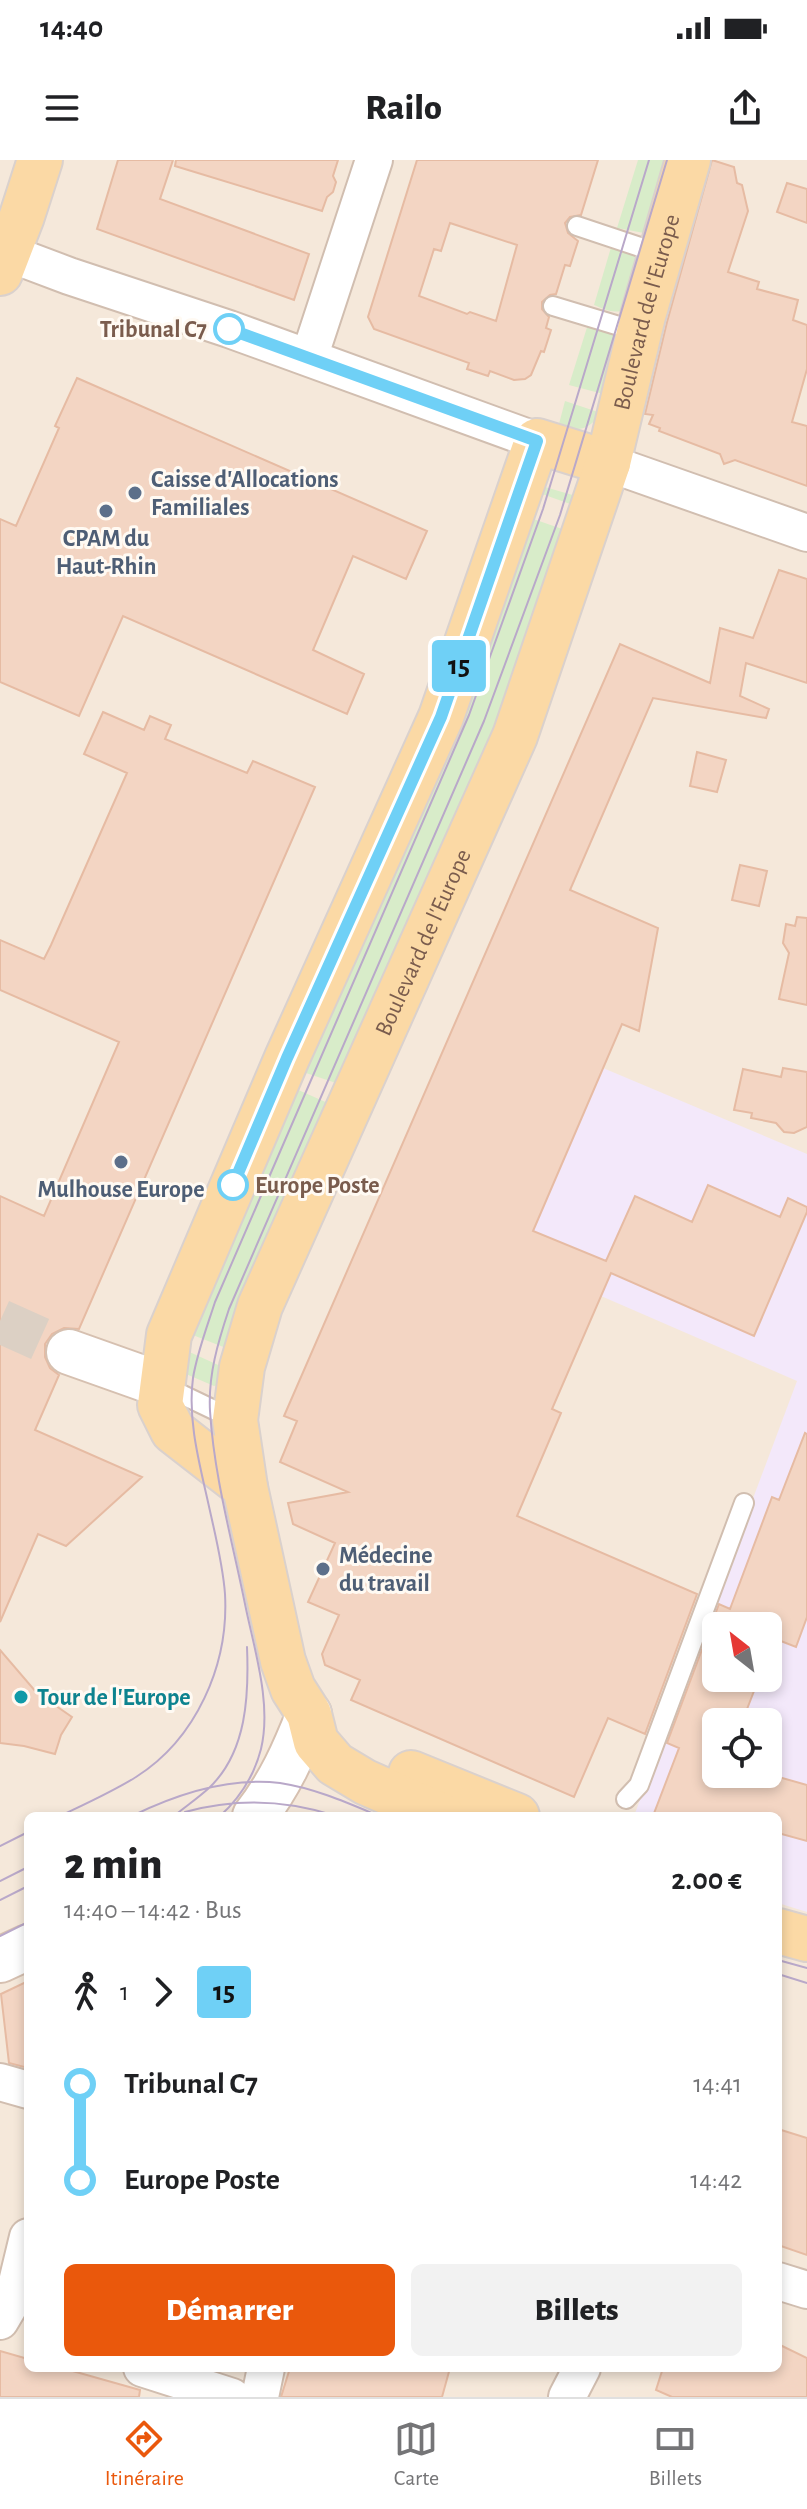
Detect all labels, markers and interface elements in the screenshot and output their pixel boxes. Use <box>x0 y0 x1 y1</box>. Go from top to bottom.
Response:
text: 14:40 <box>40 13 103 43</box>
icon: menu <box>40 86 84 130</box>
icon: share <box>723 86 767 130</box>
text: Railo <box>365 90 442 126</box>
street label: Boulevard de l'Europe <box>610 212 685 413</box>
marker: Tribunal C7 <box>214 314 244 344</box>
place label: Tribunal C7 <box>100 318 207 342</box>
place label: Caisse d'Allocations Familiales <box>151 468 339 520</box>
marker: Caisse d'Allocations Familiales <box>126 484 144 502</box>
marker: CPAM du Haut-Rhin <box>97 502 115 520</box>
place label: CPAM du Haut-Rhin <box>56 527 156 579</box>
line badge: 15 <box>423 640 495 692</box>
text: 15 <box>448 652 470 680</box>
street label: Boulevard de l'Europe <box>372 846 476 1040</box>
marker: Mulhouse Europe <box>112 1153 130 1171</box>
marker: Europe Poste <box>218 1170 248 1200</box>
place label: Europe Poste <box>255 1174 380 1198</box>
place label: Mulhouse Europe <box>37 1178 205 1202</box>
place label: Médecine du travail <box>339 1544 433 1596</box>
marker: Médecine du travail <box>314 1560 332 1578</box>
north arrow <box>702 1612 782 1692</box>
map controls <box>702 1612 782 1788</box>
place label: Tour de l'Europe <box>37 1686 191 1710</box>
marker: Tour de l'Europe <box>12 1688 30 1706</box>
button: locate <box>702 1708 782 1788</box>
text: 2 min <box>64 1843 163 1887</box>
text: 2.00 € <box>671 1865 742 1895</box>
text: 14:40 – 14:42 · Bus <box>64 1897 242 1923</box>
icon: walk <box>64 1970 108 2014</box>
icon: forward <box>141 1970 185 2014</box>
text: 15 <box>213 1978 235 2006</box>
text: 1 <box>120 1979 129 2005</box>
text: Tribunal C7 <box>124 2069 258 2099</box>
text: 14:41 <box>693 2071 742 2097</box>
text: Europe Poste <box>124 2165 280 2195</box>
text: 14:42 <box>690 2167 742 2193</box>
button: Démarrer <box>64 2264 395 2356</box>
button: Billets <box>411 2264 742 2356</box>
tab: Itinéraire <box>105 2417 184 2491</box>
tab: Carte <box>394 2417 439 2491</box>
tab: Billets <box>649 2417 702 2491</box>

